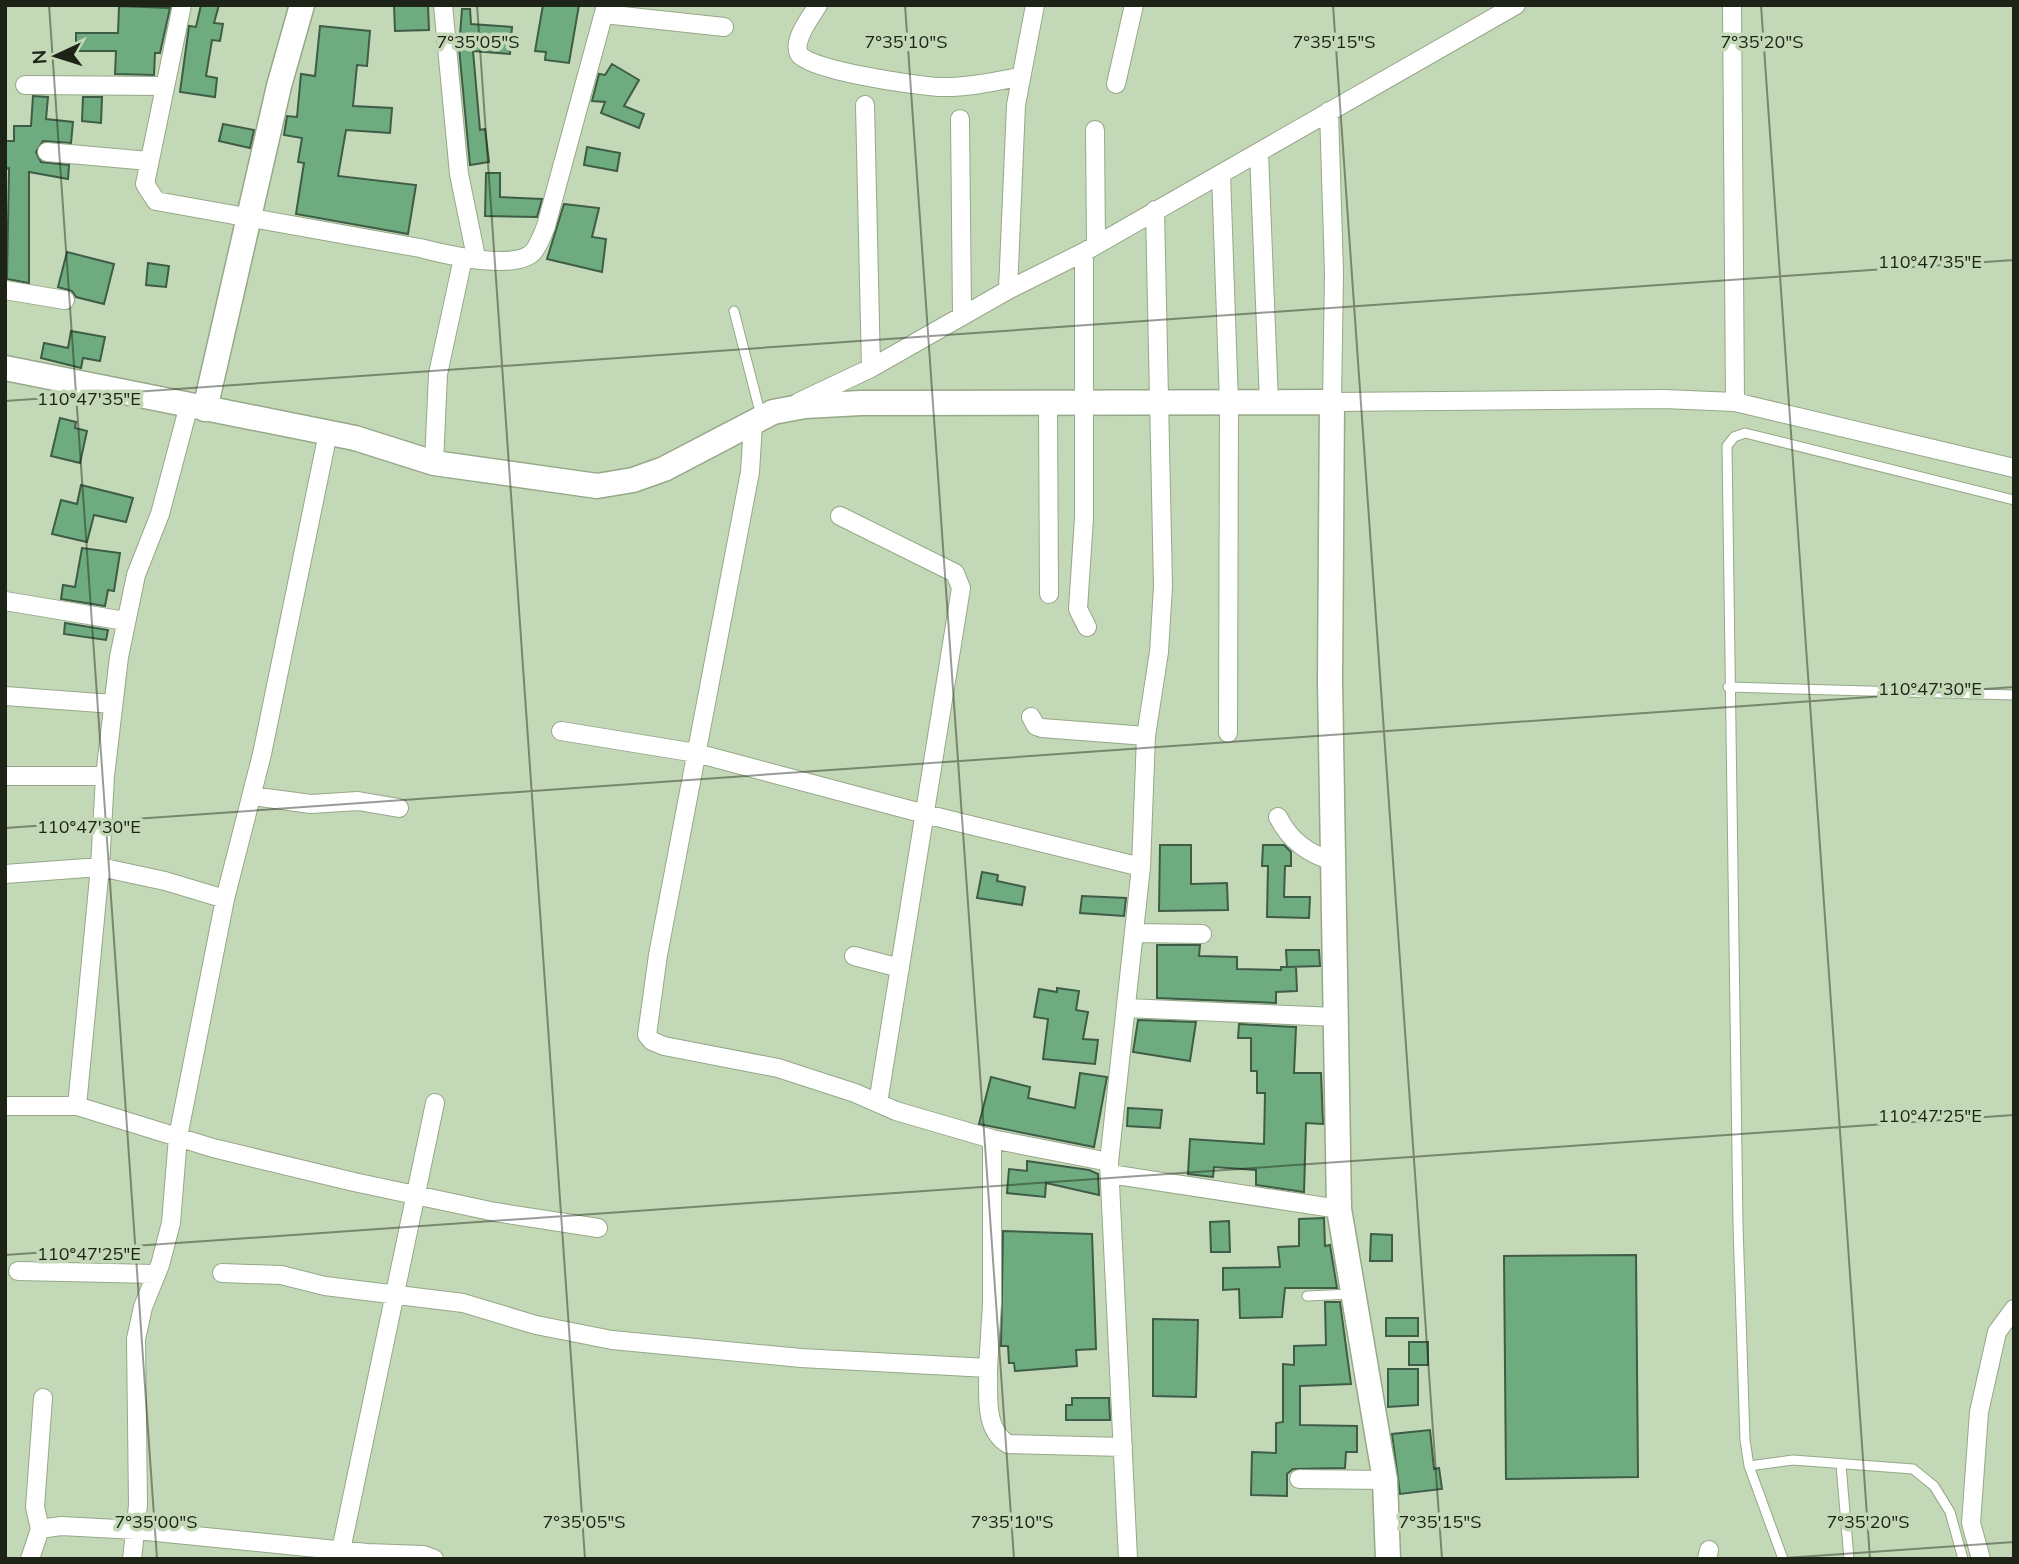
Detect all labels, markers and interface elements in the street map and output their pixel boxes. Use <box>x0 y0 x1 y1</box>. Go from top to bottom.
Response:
north arrow <box>21 21 91 91</box>
text: 7°35'05"S <box>437 30 519 53</box>
text: 7°35'10"S <box>865 30 947 53</box>
text: 7°35'15"S <box>1293 30 1375 53</box>
text: 7°35'20"S <box>1721 30 1803 53</box>
text: N <box>27 49 52 65</box>
text: 110°47'35"E <box>1878 250 1982 273</box>
text: 110°47'35"E <box>37 387 141 410</box>
text: 110°47'30"E <box>1878 677 1982 700</box>
text: 110°47'30"E <box>37 815 141 838</box>
text: 110°47'25"E <box>1878 1104 1982 1127</box>
text: 110°47'25"E <box>37 1242 141 1265</box>
text: 7°35'00"S <box>115 1510 197 1533</box>
text: 7°35'05"S <box>543 1510 625 1533</box>
text: 7°35'10"S <box>971 1510 1053 1533</box>
text: 7°35'15"S <box>1399 1510 1481 1533</box>
text: 7°35'20"S <box>1827 1510 1909 1533</box>

